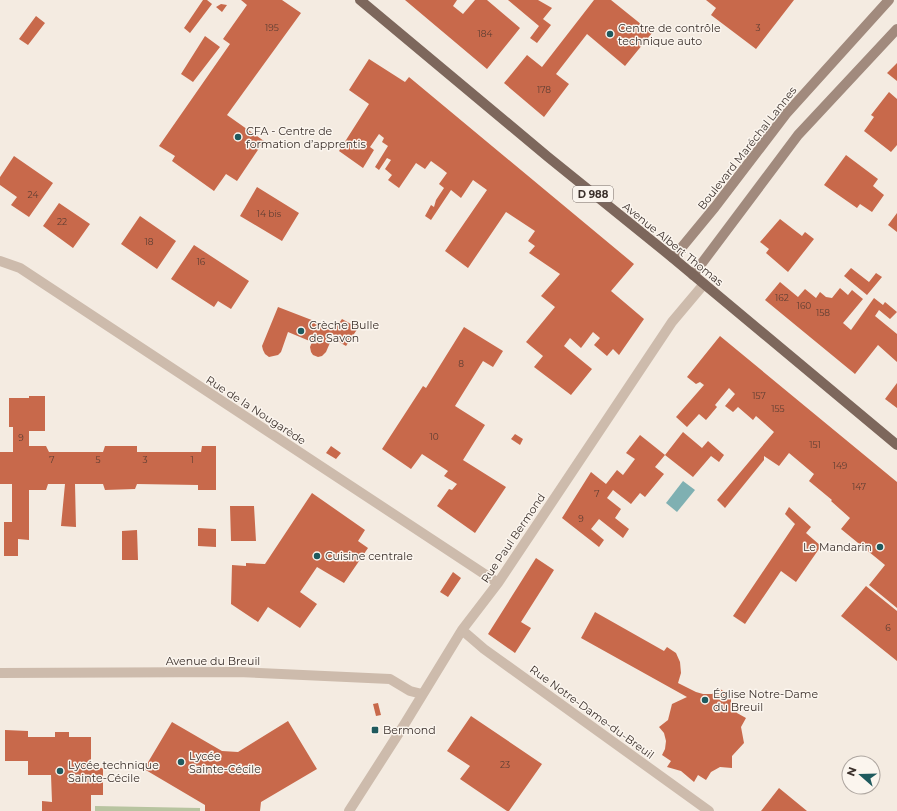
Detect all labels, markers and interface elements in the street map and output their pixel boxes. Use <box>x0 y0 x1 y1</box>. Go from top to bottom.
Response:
place label: Centre de contrôle technique auto <box>618 21 721 48</box>
house number: 195 <box>265 22 279 33</box>
house number: 3 <box>755 22 761 33</box>
house number: 184 <box>478 28 493 39</box>
marker: Centre de contrôle technique auto <box>605 29 615 39</box>
street label: Boulevard Maréchal Lannes <box>695 83 800 212</box>
house number: 178 <box>537 84 551 95</box>
place label: CFA - Centre de formation d’apprentis <box>246 124 367 151</box>
marker: CFA - Centre de formation d’apprentis <box>233 132 243 142</box>
road number: D 988 <box>573 186 613 202</box>
house number: 24 <box>28 189 38 200</box>
street label: Avenue Albert Thomas <box>620 199 727 289</box>
house number: 14 bis <box>257 208 282 219</box>
house number: 22 <box>57 216 67 227</box>
house number: 18 <box>145 236 154 247</box>
house number: 16 <box>197 256 206 267</box>
house number: 162 <box>775 292 789 303</box>
house number: 160 <box>797 300 811 311</box>
house number: 158 <box>816 307 830 318</box>
place label: Crèche Bulle de Savon <box>309 318 379 345</box>
marker: Crèche Bulle de Savon <box>296 326 306 336</box>
house number: 8 <box>458 358 464 369</box>
street label: Rue de la Nougarède <box>203 372 309 448</box>
house number: 157 <box>752 390 766 401</box>
house number: 155 <box>771 403 785 414</box>
house number: 10 <box>429 431 439 442</box>
house number: 9 <box>18 432 24 443</box>
house number: 151 <box>809 439 821 450</box>
house number: 7 <box>49 454 55 465</box>
house number: 5 <box>95 454 101 465</box>
house number: 3 <box>142 454 148 465</box>
house number: 1 <box>190 454 194 465</box>
house number: 149 <box>833 460 848 471</box>
house number: 147 <box>852 481 866 492</box>
house number: 7 <box>594 488 600 499</box>
street label: Rue Paul Bermond <box>478 491 548 585</box>
house number: 9 <box>578 513 584 524</box>
place label: Le Mandarin <box>803 540 872 554</box>
marker: Le Mandarin <box>875 542 885 552</box>
place label: Cuisine centrale <box>325 549 413 563</box>
marker: Cuisine centrale <box>312 551 322 561</box>
house number: 6 <box>885 622 891 633</box>
street label: Avenue du Breuil <box>166 654 260 668</box>
street label: Rue Notre-Dame-du-Breuil <box>527 662 657 762</box>
place label: Église Notre-Dame du Breuil <box>713 687 818 714</box>
marker: Église Notre-Dame du Breuil <box>700 695 710 705</box>
place label: Bermond <box>383 723 436 737</box>
marker: Bermond <box>370 725 380 735</box>
place label: Lycée Sainte-Cécile <box>189 749 261 776</box>
north arrow <box>841 755 881 795</box>
marker: Lycée Sainte-Cécile <box>176 757 186 767</box>
place label: Lycée technique Sainte-Cécile <box>68 758 159 785</box>
house number: 23 <box>500 759 510 770</box>
text: N <box>844 765 860 778</box>
marker: Lycée technique Sainte-Cécile <box>55 766 65 776</box>

